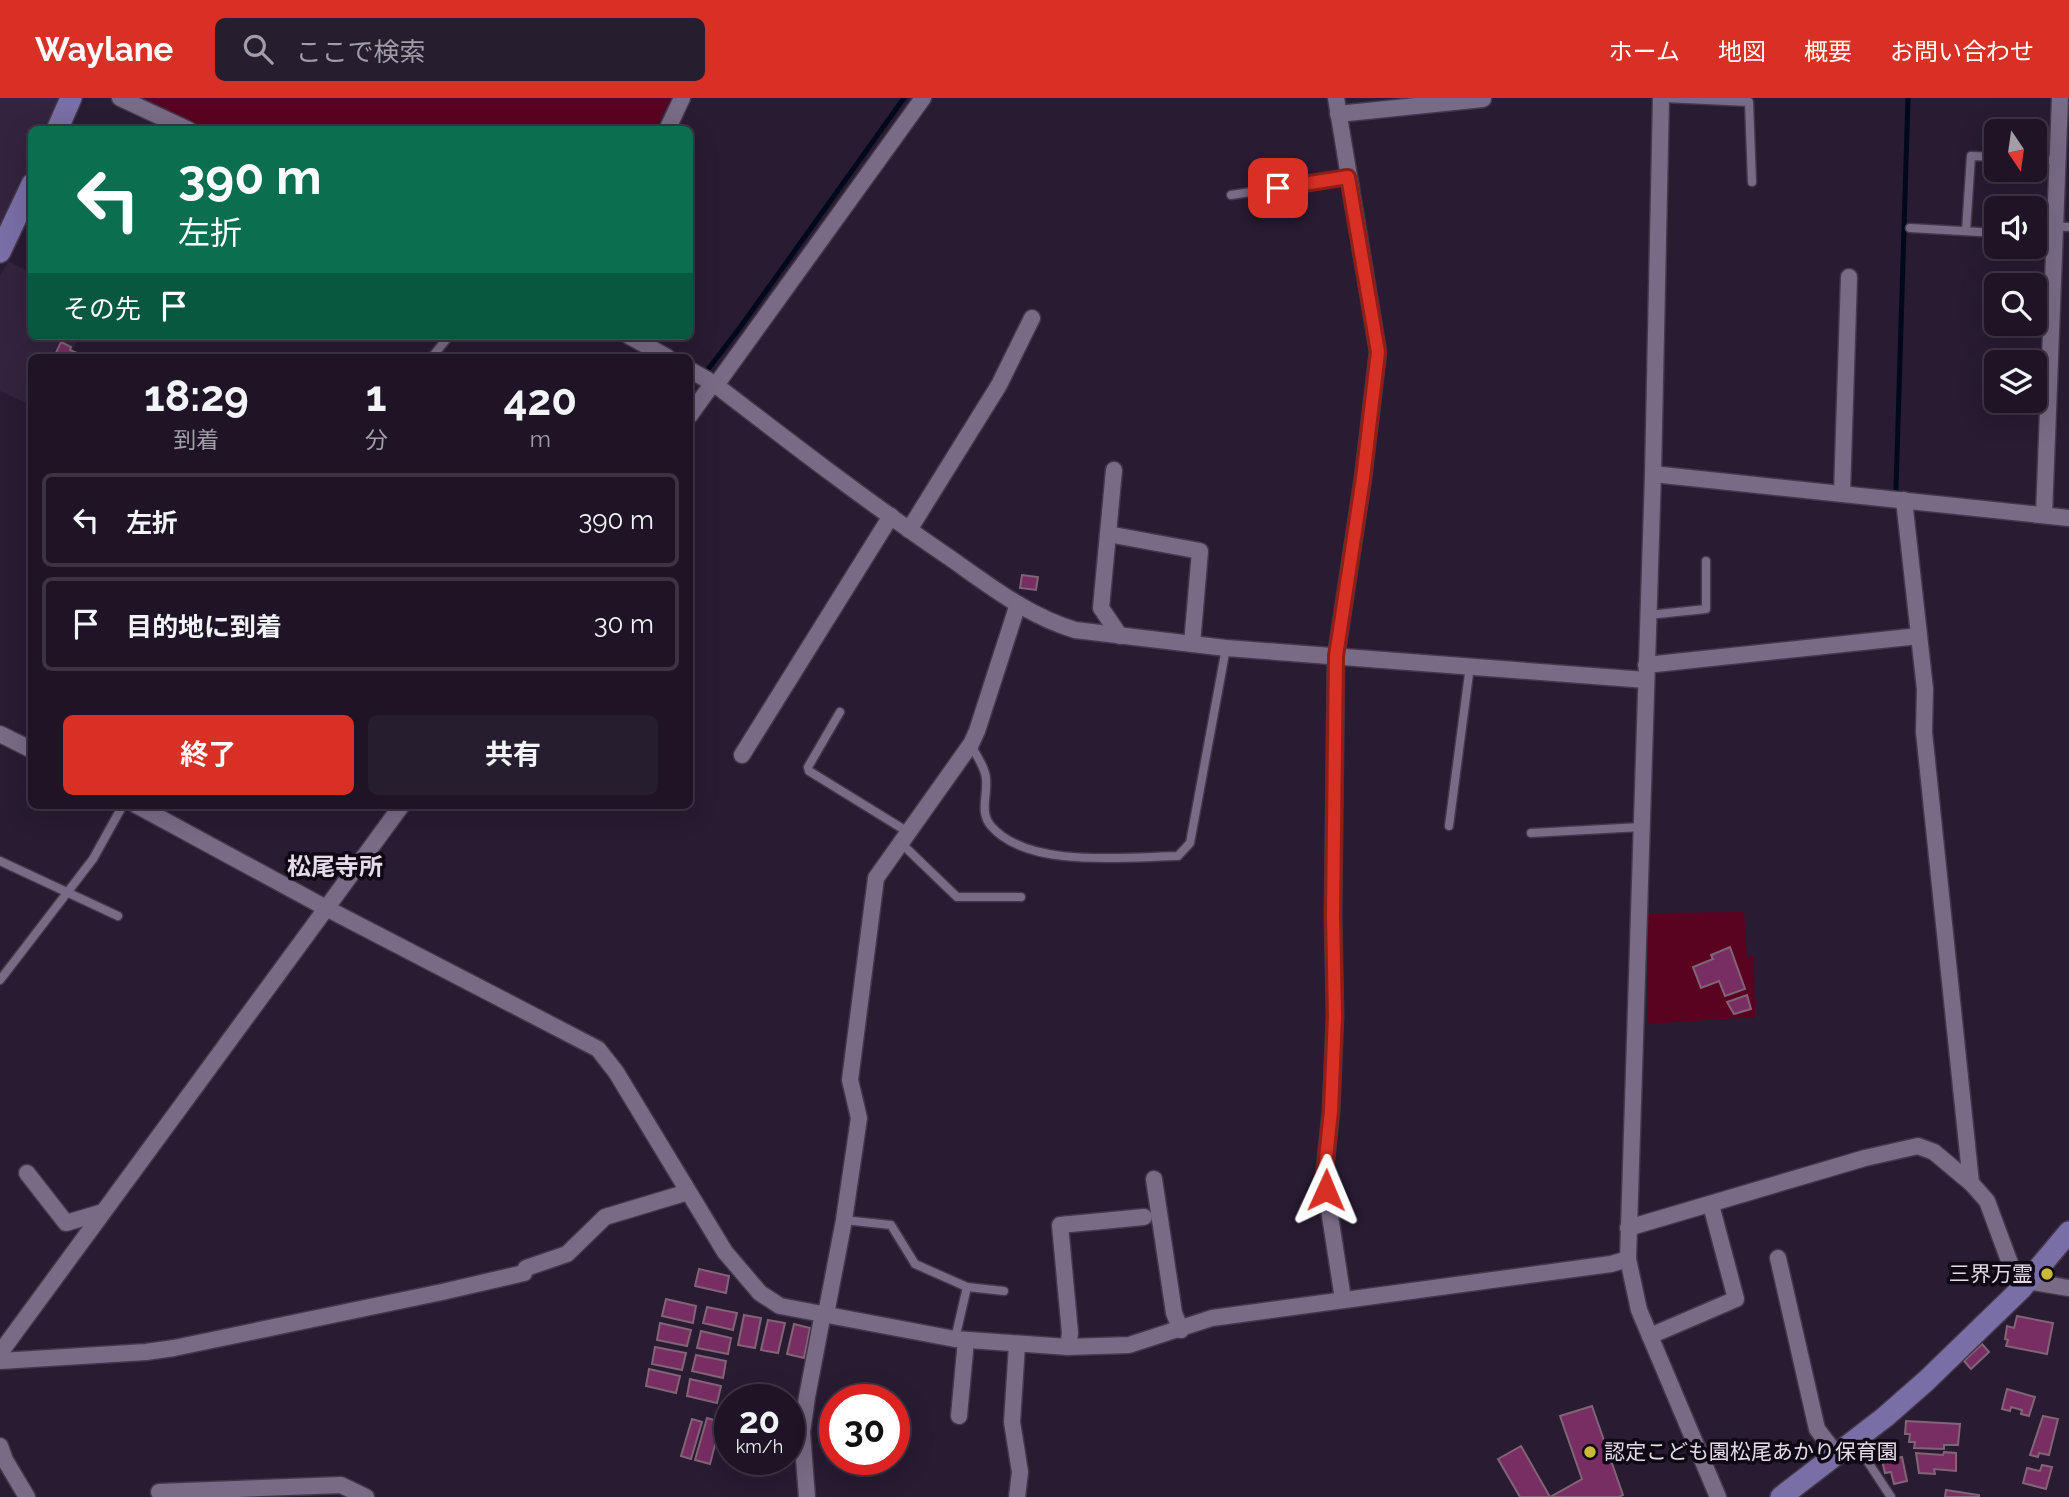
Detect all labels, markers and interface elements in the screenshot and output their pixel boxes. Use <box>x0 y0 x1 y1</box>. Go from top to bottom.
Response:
search box <box>215 18 705 81</box>
text: Waylane <box>35 30 173 69</box>
icon: search <box>239 30 277 68</box>
text: ここで検索 <box>295 37 425 67</box>
text: ホーム <box>1609 37 1680 66</box>
text: 地図 <box>1718 37 1766 66</box>
text: 概要 <box>1804 37 1852 66</box>
text: お問い合わせ <box>1890 37 2034 66</box>
north arrow <box>1984 119 2048 182</box>
map controls <box>1984 119 2047 413</box>
text: 390 m <box>178 148 322 205</box>
icon: left <box>63 154 154 245</box>
pin <box>1248 158 1308 218</box>
icon: arrive <box>1259 169 1297 207</box>
button: sound <box>1984 196 2047 259</box>
text: 左折 <box>178 214 242 251</box>
button: search <box>1984 273 2047 336</box>
icon: arrive <box>155 287 193 325</box>
text: その先 <box>63 294 141 324</box>
button: layers <box>1984 350 2047 413</box>
text: 18:29 <box>144 372 249 421</box>
text: 1 <box>366 372 387 421</box>
text: 420 <box>504 376 577 425</box>
text: m <box>530 425 551 452</box>
text: 到着 <box>173 426 219 453</box>
text: 分 <box>365 426 388 453</box>
icon: left <box>67 501 105 539</box>
text: 390 m <box>578 505 654 535</box>
text: 左折 <box>126 508 178 538</box>
icon: arrive <box>67 605 105 643</box>
text: 30 m <box>594 609 654 639</box>
text: 目的地に到着 <box>126 612 282 642</box>
button: 終了 <box>63 715 354 795</box>
button: 共有 <box>368 715 658 795</box>
district label: 松尾寺所 <box>287 852 383 881</box>
position arrow <box>1289 1153 1363 1227</box>
place label: 三界万霊 <box>1949 1261 2033 1286</box>
marker: 三界万霊 <box>2039 1266 2055 1282</box>
speed limit sign: 30 <box>819 1384 910 1475</box>
text: 20 <box>739 1400 780 1441</box>
text: km/h <box>736 1436 783 1457</box>
place label: 認定こども園松尾あかり保育園 <box>1604 1439 1898 1464</box>
marker: 認定こども園松尾あかり保育園 <box>1582 1444 1598 1460</box>

